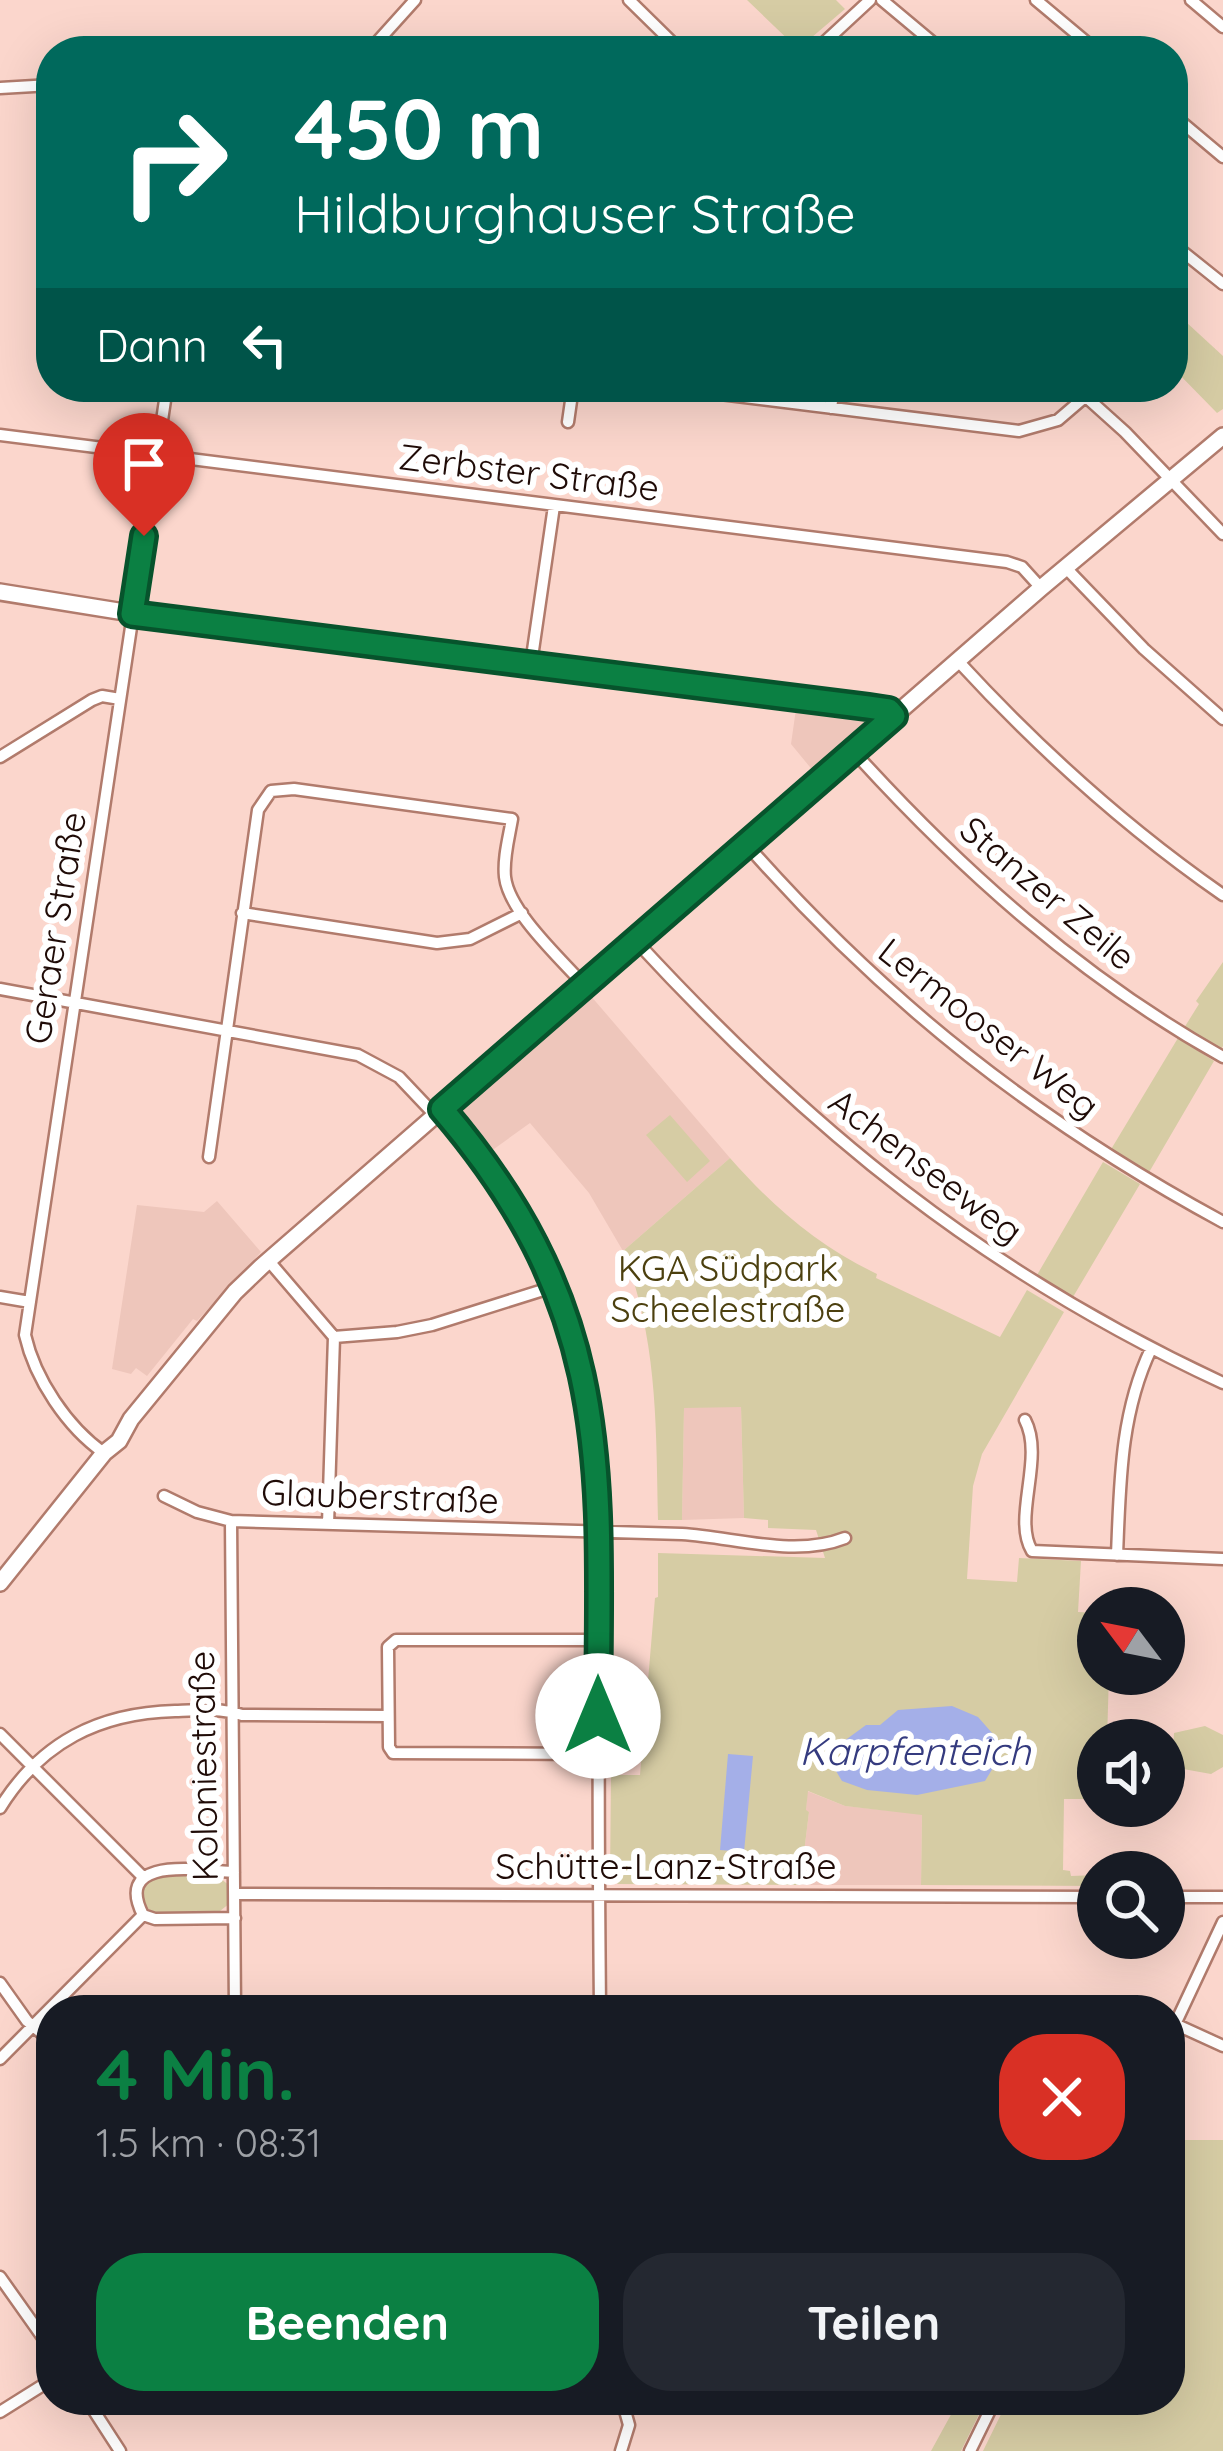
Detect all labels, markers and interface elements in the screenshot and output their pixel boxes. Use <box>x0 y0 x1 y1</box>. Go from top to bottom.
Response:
text: 450 m <box>294 75 544 180</box>
icon: right <box>96 84 252 240</box>
text: Hildburghauser Straße <box>294 179 856 247</box>
icon: left <box>232 312 298 378</box>
text: Dann <box>96 317 208 373</box>
pin <box>93 413 195 536</box>
icon: arrive <box>111 431 177 497</box>
street label: Zerbster Straße <box>396 433 662 510</box>
street label: Stanzer Zeile <box>951 806 1145 979</box>
street label: Geraer Straße <box>14 809 95 1047</box>
street label: Lermooser Weg <box>870 928 1109 1128</box>
street label: Achenseeweg <box>821 1078 1032 1253</box>
park label: KGA Südpark Scheelestraße <box>611 1245 845 1331</box>
street label: Glauberstraße <box>260 1469 500 1522</box>
north arrow <box>1077 1587 1185 1695</box>
map controls <box>1077 1587 1185 1959</box>
street label: Koloniestraße <box>178 1650 227 1882</box>
position arrow <box>535 1653 661 1779</box>
button: sound <box>1077 1719 1185 1827</box>
water label: Karpfenteich <box>799 1726 1032 1775</box>
street label: Schütte-Lanz-Straße <box>495 1843 837 1888</box>
button: search <box>1077 1851 1185 1959</box>
text: 4 Min. <box>96 2028 295 2118</box>
button: close <box>999 2034 1125 2160</box>
text: 1.5 km · 08:31 <box>96 2118 321 2167</box>
button: Beenden <box>96 2253 599 2391</box>
button: Teilen <box>623 2253 1125 2391</box>

